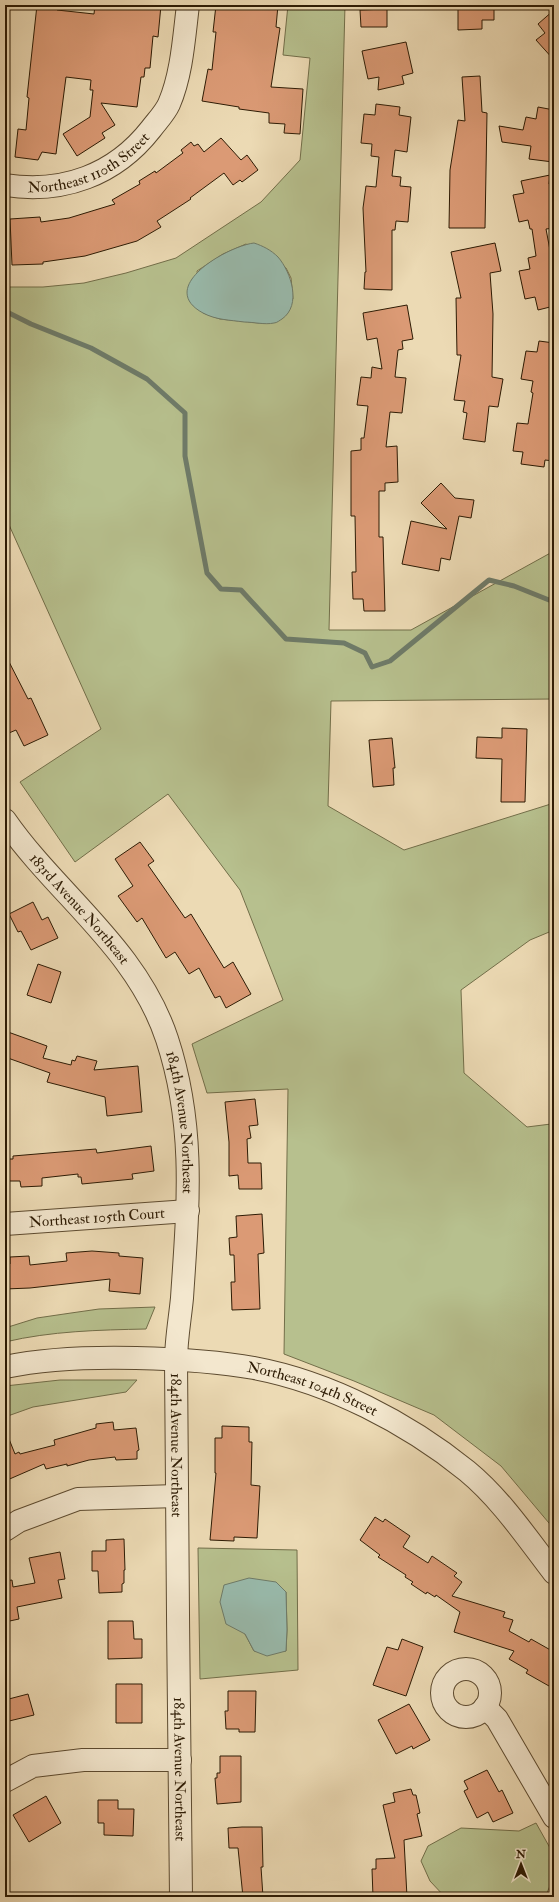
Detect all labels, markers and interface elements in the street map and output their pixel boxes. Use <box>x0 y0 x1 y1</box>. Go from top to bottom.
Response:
street label: Northeast 110th Street <box>28 128 154 197</box>
street label: 183rd Avenue Northeast <box>25 849 134 968</box>
street label: 184th Avenue Northeast <box>162 1048 197 1194</box>
street label: Northeast 105th Court <box>28 1203 166 1232</box>
street label: Northeast 104th Street <box>246 1357 381 1420</box>
street label: 184th Avenue Northeast <box>167 1373 186 1517</box>
street label: 184th Avenue Northeast <box>169 1697 190 1841</box>
north arrow <box>501 1844 541 1884</box>
text: N <box>515 1848 527 1861</box>

